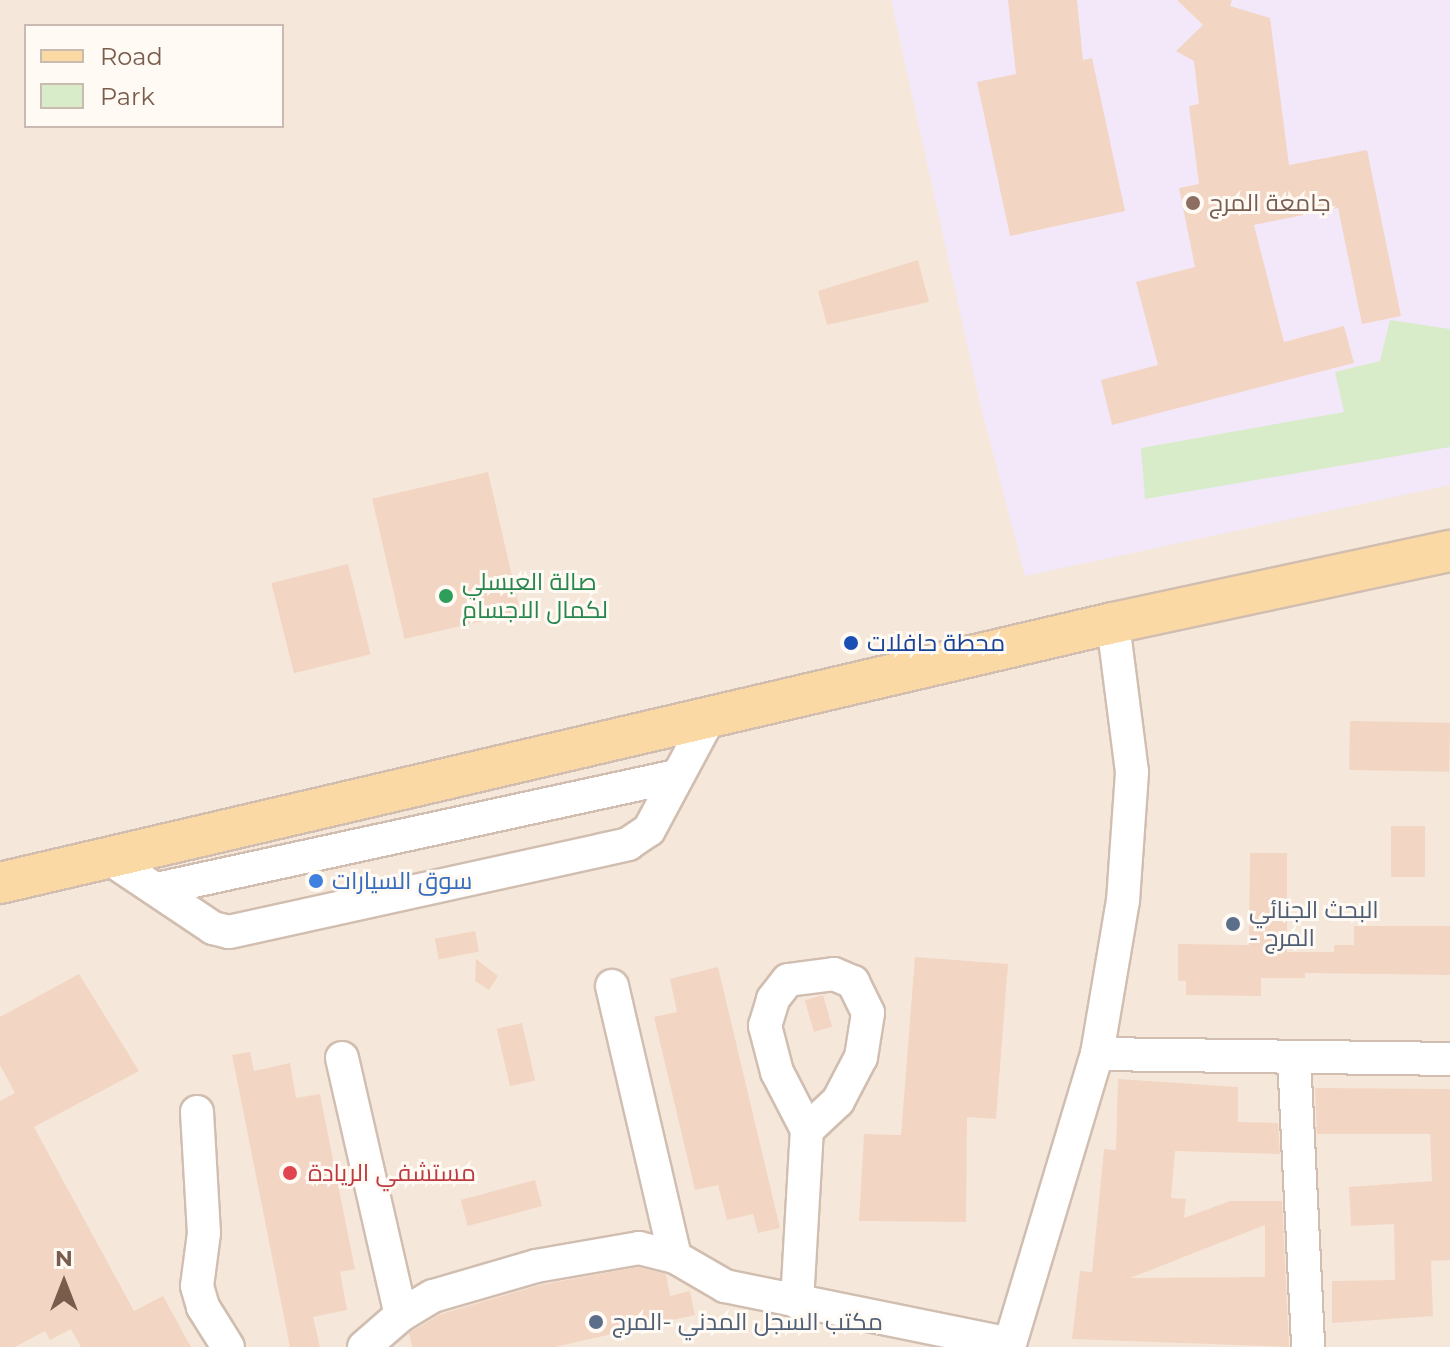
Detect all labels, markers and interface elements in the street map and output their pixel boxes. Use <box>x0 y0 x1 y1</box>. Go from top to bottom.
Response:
legend <box>24 24 284 128</box>
text: Road <box>100 42 163 71</box>
text: Park <box>100 82 155 111</box>
place label: جامعة المرج <box>1209 189 1331 217</box>
marker: جامعة المرج <box>1184 194 1202 212</box>
place label: صالة العبسلي لكمال الاجسام <box>462 568 608 624</box>
marker: صالة العبسلي لكمال الاجسام <box>437 587 455 605</box>
place label: محطة حافلات <box>867 629 1005 657</box>
marker: محطة حافلات <box>842 634 860 652</box>
place label: سوق السيارات <box>332 867 472 895</box>
marker: سوق السيارات <box>307 872 325 890</box>
place label: البحث الجنائي - المرج <box>1249 896 1379 952</box>
marker: البحث الجنائي - المرج <box>1224 915 1242 933</box>
place label: مستشفي الريادة <box>308 1159 476 1187</box>
marker: مستشفي الريادة <box>279 1162 301 1184</box>
north arrow <box>24 1243 104 1323</box>
text: N <box>55 1245 73 1272</box>
place label: مكتب السجل المدني -المرج <box>612 1308 883 1336</box>
marker: مكتب السجل المدني -المرج <box>587 1313 605 1331</box>

